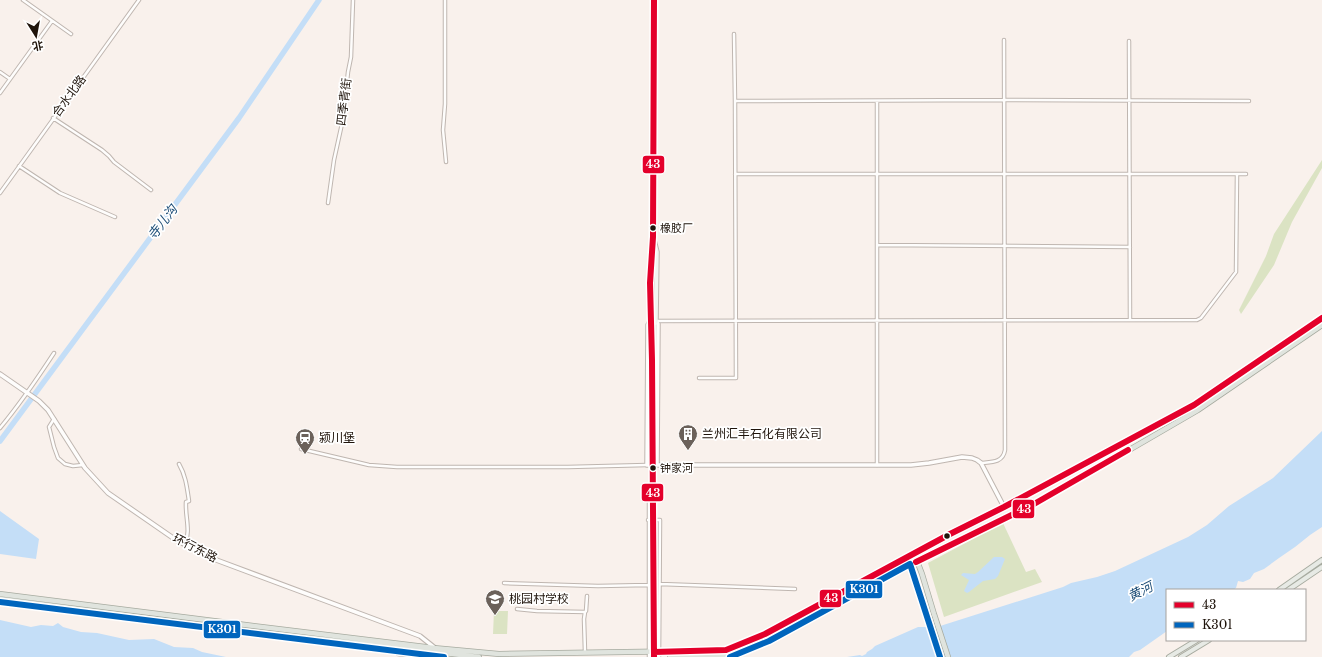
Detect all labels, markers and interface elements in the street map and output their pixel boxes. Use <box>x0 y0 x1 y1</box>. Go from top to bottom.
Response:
north arrow <box>16 16 56 56</box>
text: 北 <box>31 38 45 54</box>
street label: 合水北路 <box>48 72 89 120</box>
street label: 四季青街 <box>333 77 354 127</box>
line badge: 43 <box>642 155 665 174</box>
text: 43 <box>646 157 660 171</box>
water label: 寺儿沟 <box>144 200 182 243</box>
place label: 橡胶厂 <box>660 221 693 235</box>
marker: 橡胶厂 <box>648 223 658 233</box>
building icon: 兰州汇丰石化有限公司 <box>677 423 699 451</box>
place label: 兰州汇丰石化有限公司 <box>702 426 822 441</box>
station icon: 颍川堡 <box>294 427 316 455</box>
place label: 颍川堡 <box>319 430 355 445</box>
place label: 钟家河 <box>660 461 693 475</box>
marker: 钟家河 <box>648 463 658 473</box>
line badge: 43 <box>641 483 664 502</box>
text: 43 <box>646 486 660 500</box>
line badge: 43 <box>1012 499 1035 519</box>
text: 43 <box>1017 502 1031 516</box>
street label: 环行东路 <box>170 530 220 565</box>
unlabelled marker <box>942 531 952 541</box>
water label: 黄河 <box>1125 577 1158 605</box>
line badge: K301 <box>845 580 883 599</box>
text: K301 <box>849 582 879 596</box>
school or university icon: 桃园村学校 <box>484 588 506 616</box>
line badge: 43 <box>819 589 842 608</box>
legend <box>1166 589 1306 641</box>
place label: 桃园村学校 <box>509 591 569 606</box>
text: 43 <box>824 591 838 605</box>
text: 43 <box>1202 597 1216 612</box>
text: K301 <box>1202 617 1233 632</box>
line badge: K301 <box>203 620 241 639</box>
text: K301 <box>207 622 237 636</box>

